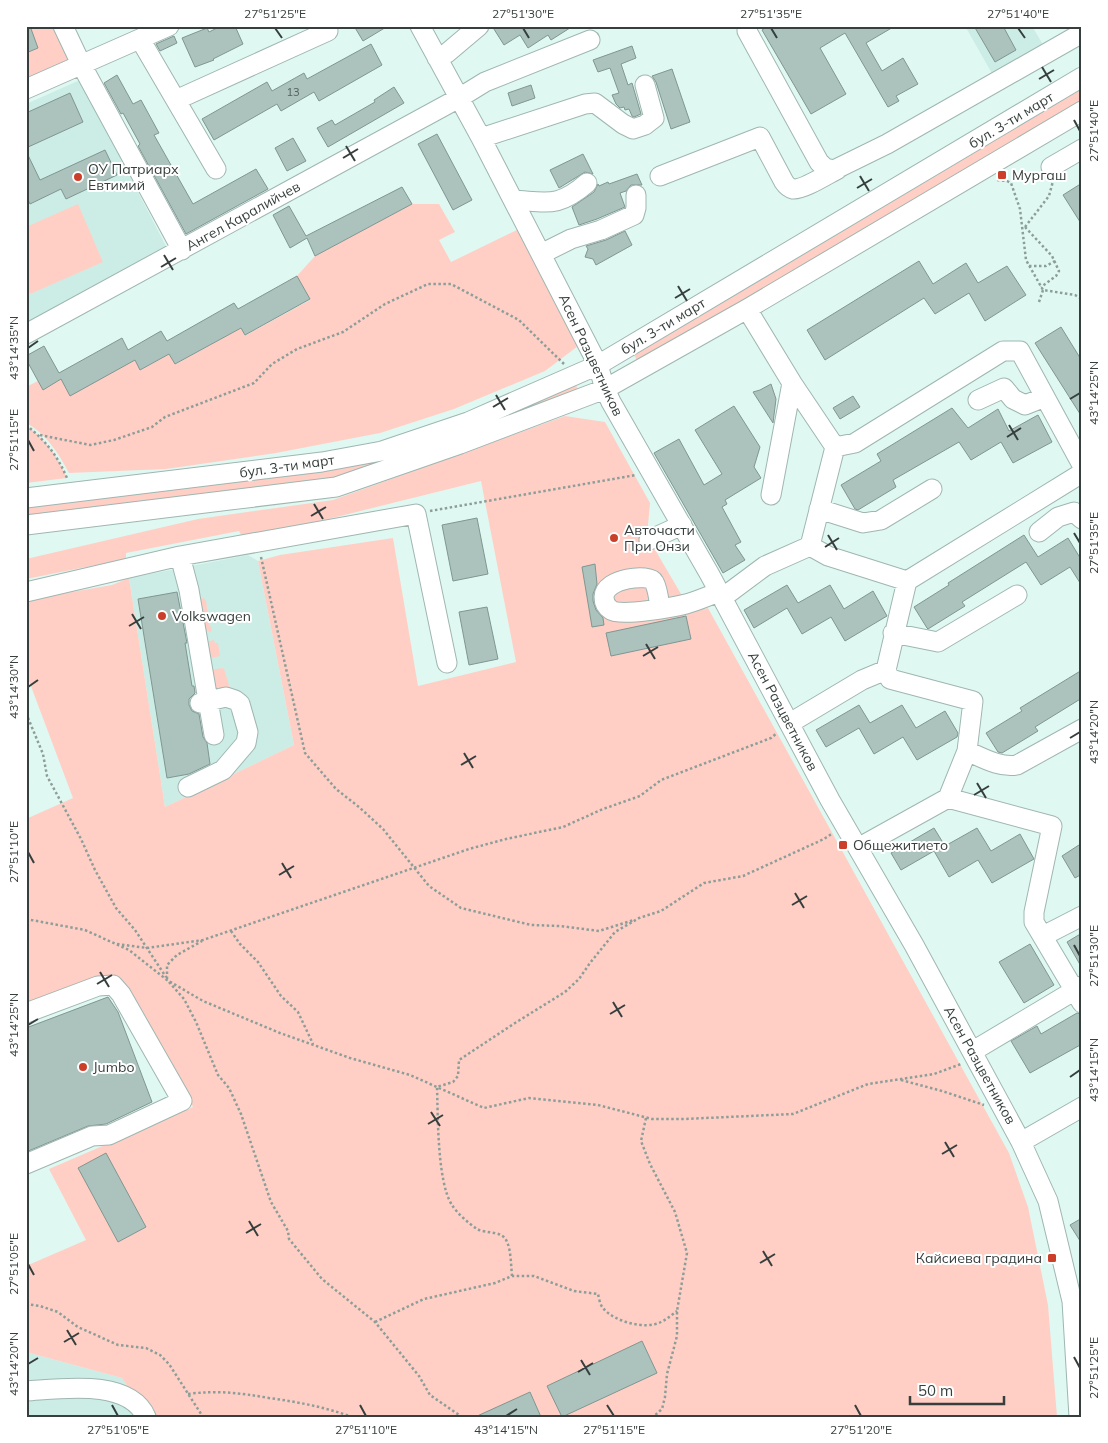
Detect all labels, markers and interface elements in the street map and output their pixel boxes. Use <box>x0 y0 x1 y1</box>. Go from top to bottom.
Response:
text: 27°51'25"E <box>244 6 306 21</box>
text: 27°51'30"E <box>492 6 554 21</box>
text: 27°51'35"E <box>740 6 802 21</box>
text: 27°51'40"E <box>987 6 1049 21</box>
house number: 13 <box>286 85 300 99</box>
street label: бул. 3-ти март <box>965 87 1057 152</box>
text: 27°51'40"E <box>1086 100 1101 162</box>
place label: ОУ Патриарх Евтимий <box>88 160 179 194</box>
place label: Мургаш <box>1012 166 1066 184</box>
marker: Мургаш <box>996 169 1008 181</box>
marker: ОУ Патриарх Евтимий <box>72 171 84 183</box>
street label: Ангел Каралийчев <box>183 177 303 255</box>
street label: Асен Разцветников <box>555 291 627 419</box>
street label: бул. 3-ти март <box>617 293 709 358</box>
text: 43°14'35"N <box>6 316 21 380</box>
text: 43°14'25"N <box>1086 361 1101 425</box>
text: 27°51'15"E <box>6 409 21 471</box>
street label: бул. 3-ти март <box>238 450 336 482</box>
text: 27°51'35"E <box>1086 512 1101 574</box>
place label: Авточасти При Онзи <box>624 521 695 555</box>
marker: Авточасти При Онзи <box>608 532 620 544</box>
place label: Volkswagen <box>172 607 251 625</box>
marker: Volkswagen <box>156 610 168 622</box>
street label: Асен Разцветников <box>744 648 822 774</box>
text: 43°14'30"N <box>6 655 21 719</box>
text: 43°14'20"N <box>1086 700 1101 764</box>
text: 27°51'10"E <box>6 821 21 883</box>
place label: Общежитието <box>853 836 948 854</box>
marker: Общежитието <box>837 839 849 851</box>
text: 27°51'30"E <box>1086 925 1101 987</box>
text: 43°14'25"N <box>6 993 21 1057</box>
street label: Асен Разцветников <box>940 1003 1020 1127</box>
text: 43°14'15"N <box>1086 1038 1101 1102</box>
place label: Jumbo <box>93 1058 134 1076</box>
marker: Jumbo <box>77 1061 89 1073</box>
text: 27°51'05"E <box>6 1233 21 1295</box>
place label: Кайсиева градина <box>916 1249 1042 1267</box>
marker: Кайсиева градина <box>1046 1252 1058 1264</box>
text: 43°14'20"N <box>6 1332 21 1396</box>
text: 27°51'25"E <box>1086 1337 1101 1399</box>
scale bar <box>910 1373 1004 1405</box>
text: 50 m <box>918 1381 953 1400</box>
text: 27°51'05"E <box>87 1422 149 1437</box>
text: 27°51'10"E <box>335 1422 397 1437</box>
text: 43°14'15"N <box>474 1422 538 1437</box>
text: 27°51'15"E <box>583 1422 645 1437</box>
text: 27°51'20"E <box>830 1422 892 1437</box>

